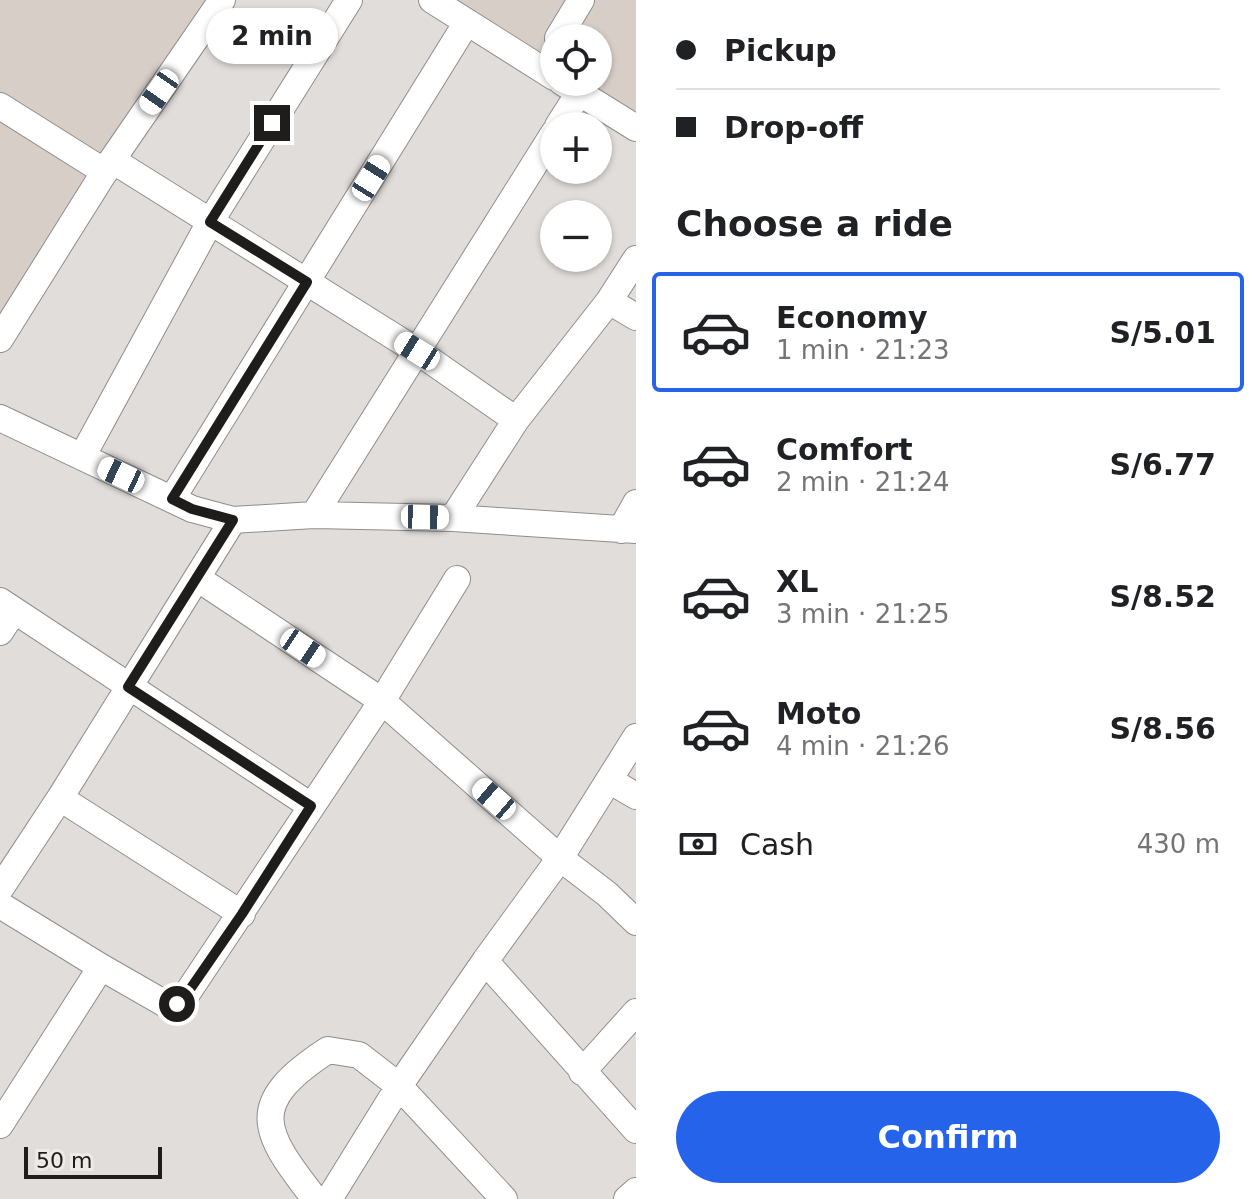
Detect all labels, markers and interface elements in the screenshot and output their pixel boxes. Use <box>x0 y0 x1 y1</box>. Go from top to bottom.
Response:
callout: 2 min <box>206 7 338 63</box>
text: 2 min <box>231 21 313 51</box>
map controls <box>540 24 612 272</box>
button: locate <box>540 24 612 96</box>
text: Pickup <box>724 33 837 68</box>
car <box>135 65 183 119</box>
route end <box>254 105 290 141</box>
text: Drop-off <box>724 110 863 145</box>
button: + <box>540 112 612 184</box>
car <box>348 151 394 205</box>
button: − <box>540 200 612 272</box>
text: Choose a ride <box>676 203 953 244</box>
icon: car <box>680 296 752 368</box>
text: Economy <box>776 300 928 335</box>
text: S/5.01 <box>1109 315 1216 350</box>
car <box>390 328 444 374</box>
text: 1 min · 21:23 <box>776 335 950 365</box>
icon: car <box>680 428 752 500</box>
text: Comfort <box>776 432 913 467</box>
text: S/6.77 <box>1109 447 1216 482</box>
car <box>94 454 148 496</box>
text: 2 min · 21:24 <box>776 467 950 497</box>
car <box>401 505 449 529</box>
icon: car <box>680 560 752 632</box>
text: XL <box>776 564 818 599</box>
text: S/8.52 <box>1109 579 1216 614</box>
text: 3 min · 21:25 <box>776 599 950 629</box>
car <box>276 625 330 671</box>
icon: car <box>680 692 752 764</box>
text: Moto <box>776 696 861 731</box>
text: S/8.56 <box>1109 711 1216 746</box>
text: 4 min · 21:26 <box>776 731 950 761</box>
car <box>468 774 520 824</box>
icon: cash <box>676 822 720 866</box>
text: Cash <box>740 827 814 862</box>
text: 430 m <box>1137 829 1220 859</box>
route start <box>159 986 195 1022</box>
button: Confirm <box>676 1091 1220 1183</box>
scale bar <box>24 1143 162 1179</box>
text: 50 m <box>36 1148 92 1173</box>

